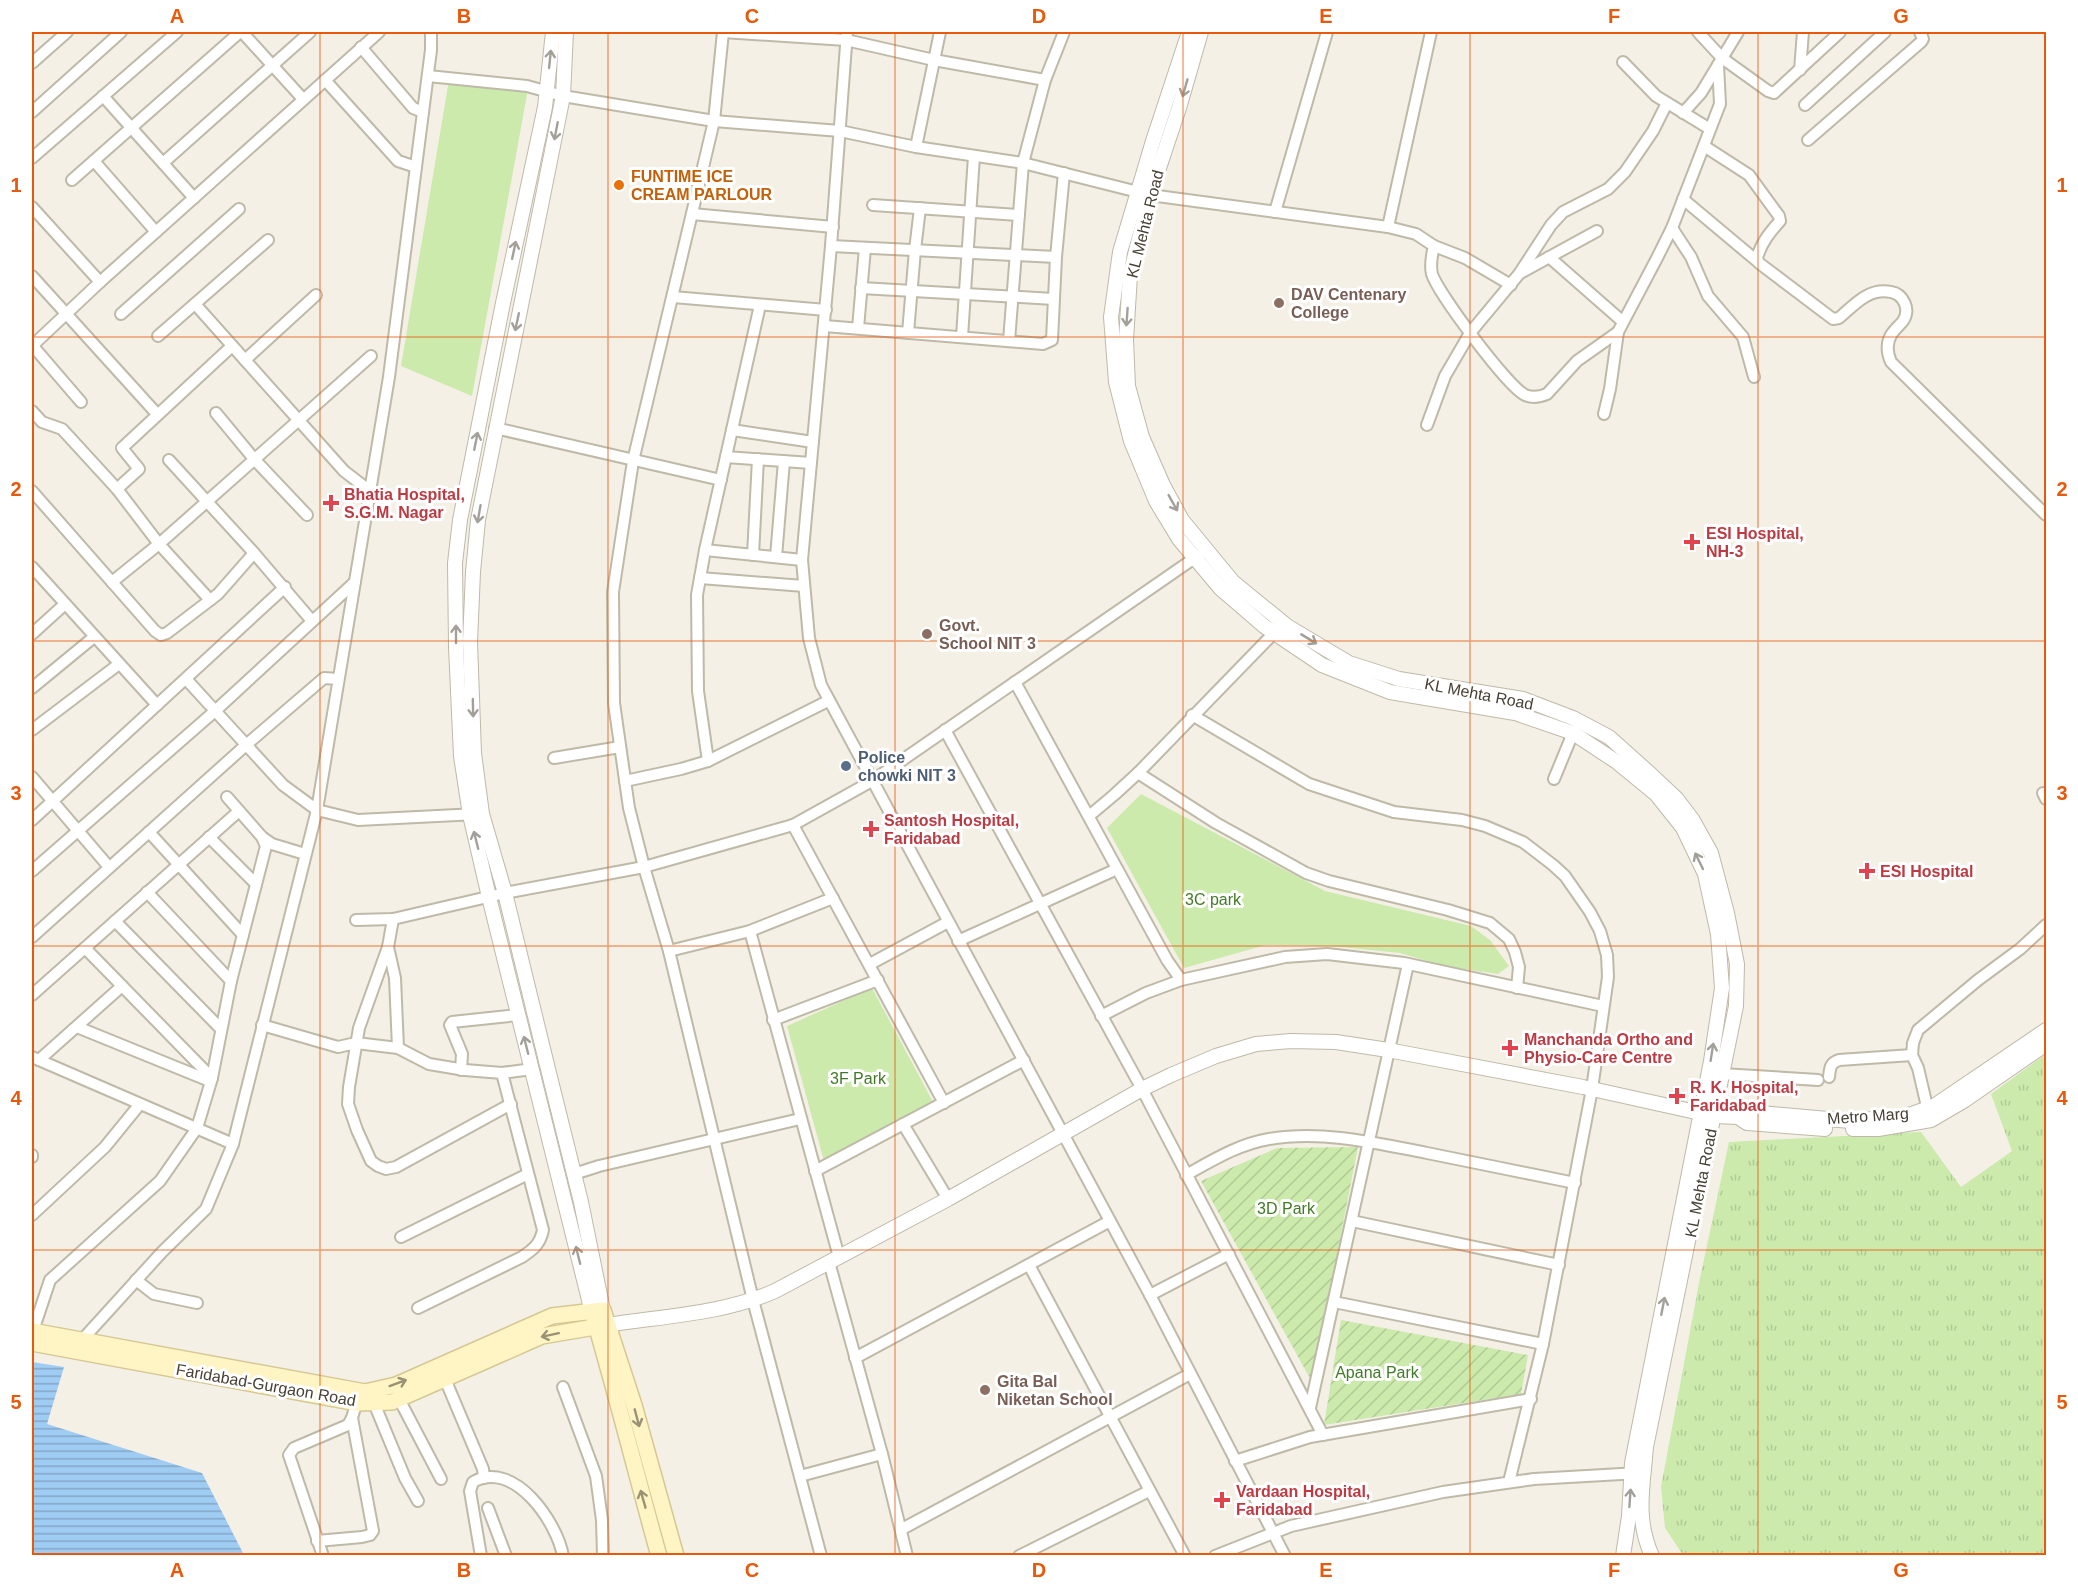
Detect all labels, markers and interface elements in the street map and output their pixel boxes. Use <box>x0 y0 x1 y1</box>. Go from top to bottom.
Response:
text: A <box>170 5 184 27</box>
text: B <box>457 5 471 27</box>
text: C <box>745 5 759 27</box>
text: D <box>1032 5 1046 27</box>
text: E <box>1319 5 1333 27</box>
text: F <box>1608 5 1620 27</box>
text: G <box>1893 5 1909 27</box>
one-way arrow <box>545 49 556 69</box>
one-way arrow <box>1179 78 1190 97</box>
one-way arrow <box>550 121 561 141</box>
place label: FUNTIME ICE CREAM PARLOUR <box>631 168 772 203</box>
street label: KL Mehta Road <box>1123 168 1167 280</box>
text: 1 <box>10 174 22 196</box>
text: 1 <box>2056 174 2068 196</box>
marker: FUNTIME ICE CREAM PARLOUR <box>612 178 626 192</box>
one-way arrow <box>509 241 520 260</box>
place label: DAV Centenary College <box>1291 286 1406 321</box>
marker: DAV Centenary College <box>1272 296 1286 310</box>
one-way arrow <box>1121 306 1132 326</box>
one-way arrow <box>511 312 522 332</box>
one-way arrow <box>471 432 482 451</box>
text: 2 <box>10 478 22 500</box>
text: 2 <box>2056 478 2068 500</box>
place label: Bhatia Hospital, S.G.M. Nagar <box>344 486 465 521</box>
marker: Bhatia Hospital, S.G.M. Nagar <box>322 494 340 512</box>
one-way arrow <box>1167 494 1179 511</box>
one-way arrow <box>473 503 484 523</box>
place label: ESI Hospital, NH-3 <box>1706 525 1804 560</box>
marker: ESI Hospital, NH-3 <box>1683 533 1701 551</box>
place label: Govt. School NIT 3 <box>939 617 1036 652</box>
one-way arrow <box>450 625 461 645</box>
marker: Govt. School NIT 3 <box>920 627 934 641</box>
one-way arrow <box>1300 634 1317 646</box>
street label: KL Mehta Road <box>1423 675 1535 713</box>
one-way arrow <box>467 698 479 718</box>
place label: Police chowki NIT 3 <box>858 749 956 784</box>
marker: Police chowki NIT 3 <box>839 759 853 773</box>
text: 3 <box>10 782 22 804</box>
text: 3 <box>2056 782 2068 804</box>
place label: Santosh Hospital, Faridabad <box>884 812 1019 847</box>
marker: Santosh Hospital, Faridabad <box>862 820 880 838</box>
one-way arrow <box>470 831 482 850</box>
one-way arrow <box>1692 853 1704 871</box>
marker: ESI Hospital <box>1858 862 1876 880</box>
place label: ESI Hospital <box>1880 863 1973 880</box>
park label: 3C park <box>1185 891 1242 908</box>
place label: Manchanda Ortho and Physio-Care Centre <box>1524 1031 1693 1066</box>
one-way arrow <box>519 1036 531 1055</box>
marker: Manchanda Ortho and Physio-Care Centre <box>1501 1039 1519 1057</box>
one-way arrow <box>1707 1043 1718 1063</box>
park label: 3F Park <box>830 1070 887 1087</box>
place label: R. K. Hospital, Faridabad <box>1690 1079 1798 1114</box>
text: 4 <box>10 1087 22 1109</box>
marker: R. K. Hospital, Faridabad <box>1668 1087 1686 1105</box>
text: 4 <box>2056 1087 2068 1109</box>
street label: Metro Marg <box>1827 1105 1909 1127</box>
street label: KL Mehta Road <box>1682 1127 1720 1239</box>
park label: 3D Park <box>1257 1200 1316 1217</box>
one-way arrow <box>572 1246 584 1265</box>
one-way arrow <box>1658 1296 1669 1316</box>
one-way arrow <box>540 1330 560 1341</box>
street label: Faridabad-Gurgaon Road <box>175 1361 357 1409</box>
park label: Apana Park <box>1335 1364 1420 1381</box>
place label: Gita Bal Niketan School <box>997 1373 1113 1408</box>
one-way arrow <box>388 1376 407 1387</box>
marker: Gita Bal Niketan School <box>978 1383 992 1397</box>
text: 5 <box>10 1391 22 1413</box>
text: 5 <box>2056 1391 2068 1413</box>
one-way arrow <box>632 1408 643 1427</box>
place label: Vardaan Hospital, Faridabad <box>1236 1483 1370 1518</box>
one-way arrow <box>1625 1488 1636 1508</box>
one-way arrow <box>637 1490 648 1509</box>
marker: Vardaan Hospital, Faridabad <box>1213 1491 1231 1509</box>
text: A <box>170 1559 184 1581</box>
text: B <box>457 1559 471 1581</box>
text: C <box>745 1559 759 1581</box>
text: D <box>1032 1559 1046 1581</box>
text: E <box>1319 1559 1333 1581</box>
text: F <box>1608 1559 1620 1581</box>
text: G <box>1893 1559 1909 1581</box>

